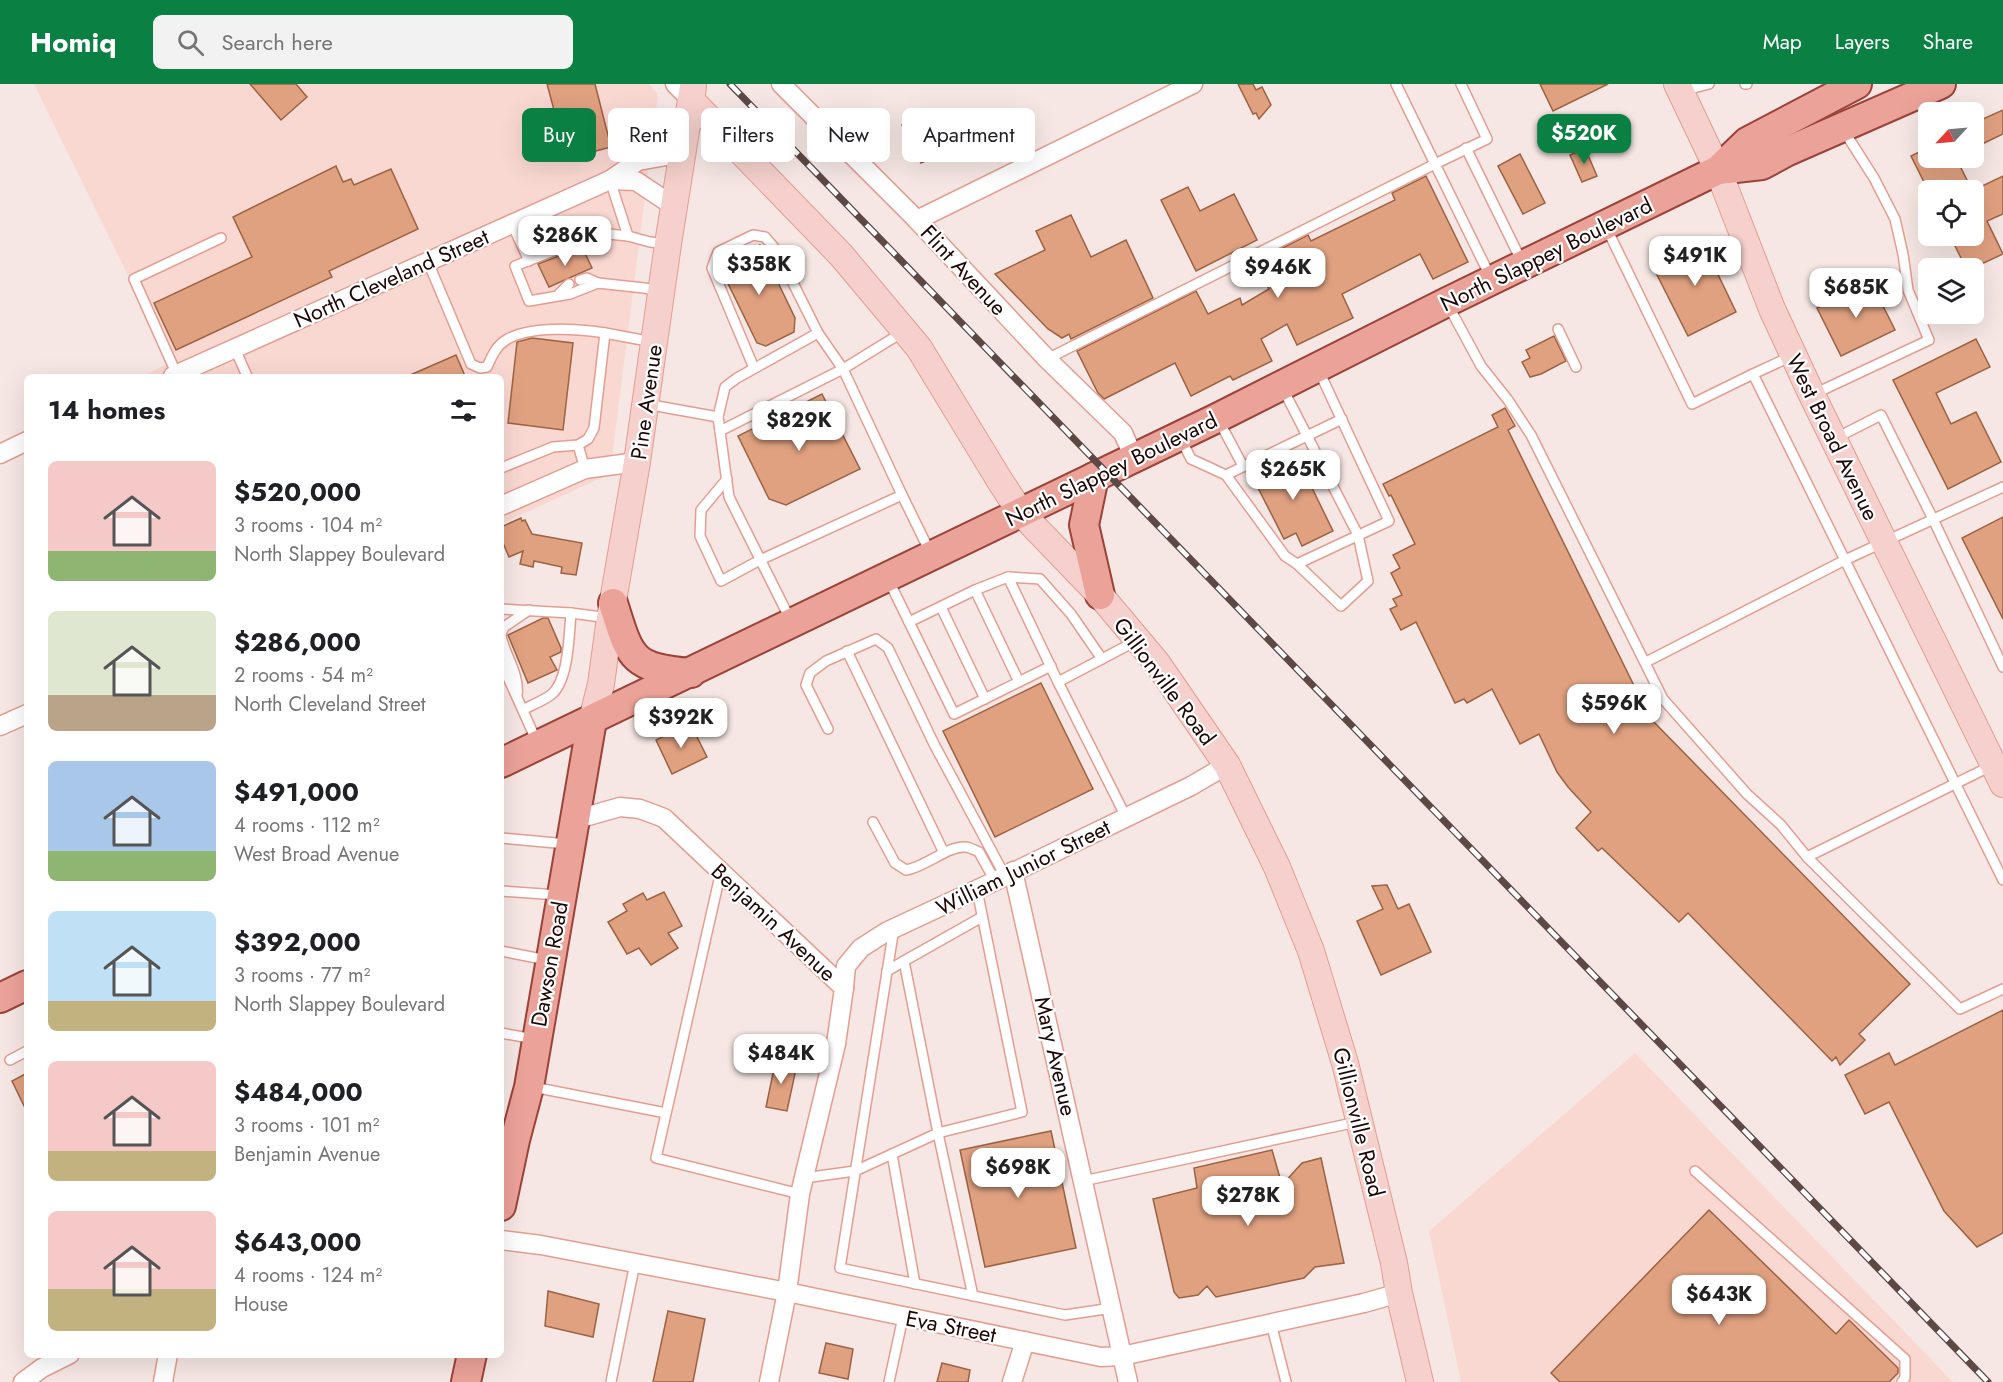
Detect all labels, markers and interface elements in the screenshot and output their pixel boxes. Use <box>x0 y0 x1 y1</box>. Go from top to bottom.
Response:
search box <box>153 15 573 69</box>
text: Homiq <box>30 22 117 63</box>
icon: search <box>174 26 207 59</box>
text: Search here <box>222 26 333 58</box>
text: Map <box>1763 27 1802 57</box>
text: Layers <box>1835 27 1890 57</box>
text: Share <box>1923 27 1973 57</box>
north arrow <box>1918 102 1984 168</box>
map controls <box>1918 102 1984 324</box>
chip: Buy <box>522 108 596 162</box>
chip: Rent <box>608 108 689 162</box>
chip: Filters <box>701 108 795 162</box>
chip: New <box>807 108 890 162</box>
chip: Apartment <box>902 108 1035 162</box>
pin: $520K <box>1542 114 1626 165</box>
text: $520K <box>1551 119 1617 148</box>
button: locate <box>1918 180 1984 246</box>
street label: North Slappey Boulevard <box>1435 189 1657 319</box>
pin: $286K <box>523 216 607 267</box>
street label: Flint Avenue <box>914 217 1014 323</box>
street label: North Cleveland Street <box>288 220 494 335</box>
text: $286K <box>532 221 598 250</box>
pin: $491K <box>1653 236 1737 287</box>
text: $491K <box>1663 241 1727 270</box>
pin: $358K <box>717 245 801 296</box>
pin: $946K <box>1236 248 1320 299</box>
text: $358K <box>727 250 791 279</box>
text: $946K <box>1244 253 1312 282</box>
button: layers <box>1918 258 1984 324</box>
pin: $685K <box>1814 268 1898 319</box>
text: $685K <box>1823 273 1889 302</box>
street label: Pine Avenue <box>622 342 670 462</box>
street label: West Broad Avenue <box>1779 348 1887 526</box>
text: 14 homes <box>48 391 165 429</box>
icon: filters <box>447 394 480 427</box>
pin: $829K <box>757 401 841 452</box>
street label: North Slappey Boulevard <box>1000 404 1222 534</box>
text: $829K <box>766 406 832 435</box>
pin: $265K <box>1251 450 1335 501</box>
text: $265K <box>1260 455 1326 484</box>
text: $520,000 <box>234 473 361 511</box>
icon: home <box>96 485 168 557</box>
text: 3 rooms · 104 m² <box>234 511 382 540</box>
text: North Slappey Boulevard <box>234 540 445 569</box>
street label: Gillionville Road <box>1106 610 1224 752</box>
text: $286,000 <box>234 623 361 661</box>
icon: home <box>96 635 168 707</box>
text: 2 rooms · 54 m² <box>234 661 373 690</box>
pin: $596K <box>1572 684 1656 735</box>
text: $596K <box>1581 689 1647 718</box>
text: North Cleveland Street <box>234 690 426 719</box>
pin: $392K <box>639 698 723 749</box>
text: $392K <box>648 703 714 732</box>
text: $491,000 <box>234 773 359 811</box>
icon: home <box>96 785 168 857</box>
text: 4 rooms · 112 m² <box>234 811 380 840</box>
street label: William Junior Street <box>930 811 1116 923</box>
text: West Broad Avenue <box>234 840 399 869</box>
street label: Benjamin Avenue <box>704 855 844 989</box>
street label: Dawson Road <box>522 899 576 1029</box>
text: $392,000 <box>234 923 361 961</box>
icon: home <box>96 935 168 1007</box>
text: 3 rooms · 77 m² <box>234 961 371 990</box>
text: North Slappey Boulevard <box>234 990 445 1019</box>
street label: Mary Avenue <box>1027 993 1085 1119</box>
pin: $484K <box>739 1034 823 1085</box>
text: $484K <box>748 1039 814 1068</box>
street label: Gillionville Road <box>1325 1044 1393 1200</box>
text: $484,000 <box>234 1073 363 1111</box>
icon: home <box>96 1085 168 1157</box>
text: 3 rooms · 101 m² <box>234 1111 380 1140</box>
text: Benjamin Avenue <box>234 1140 380 1169</box>
pin: $698K <box>976 1148 1060 1199</box>
text: $698K <box>985 1153 1051 1182</box>
pin: $278K <box>1206 1176 1290 1227</box>
text: $278K <box>1216 1181 1280 1210</box>
text: $643,000 <box>234 1223 362 1261</box>
icon: home <box>96 1235 168 1307</box>
text: 4 rooms · 124 m² <box>234 1261 382 1290</box>
pin: $643K <box>1677 1275 1761 1326</box>
text: $643K <box>1686 1280 1752 1309</box>
text: House <box>234 1290 288 1319</box>
street label: Eva Street <box>903 1302 1000 1351</box>

